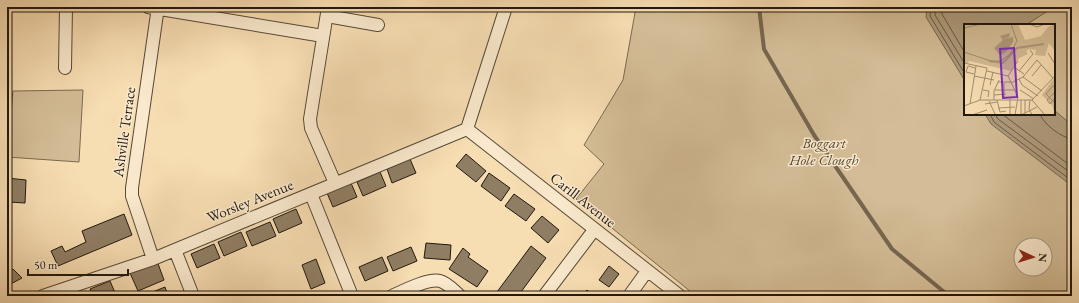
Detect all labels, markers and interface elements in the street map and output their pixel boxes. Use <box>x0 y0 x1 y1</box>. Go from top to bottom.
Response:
inset map <box>964 24 1055 115</box>
street label: Ashville Terrace <box>108 85 139 179</box>
park label: Boggart Hole Clough <box>788 133 859 169</box>
street label: Carill Avenue <box>546 168 620 231</box>
street label: Worsley Avenue <box>204 175 296 227</box>
north arrow <box>1013 237 1053 277</box>
scale bar <box>28 251 128 277</box>
text: N <box>1036 253 1050 263</box>
text: 50 m <box>34 257 58 273</box>

